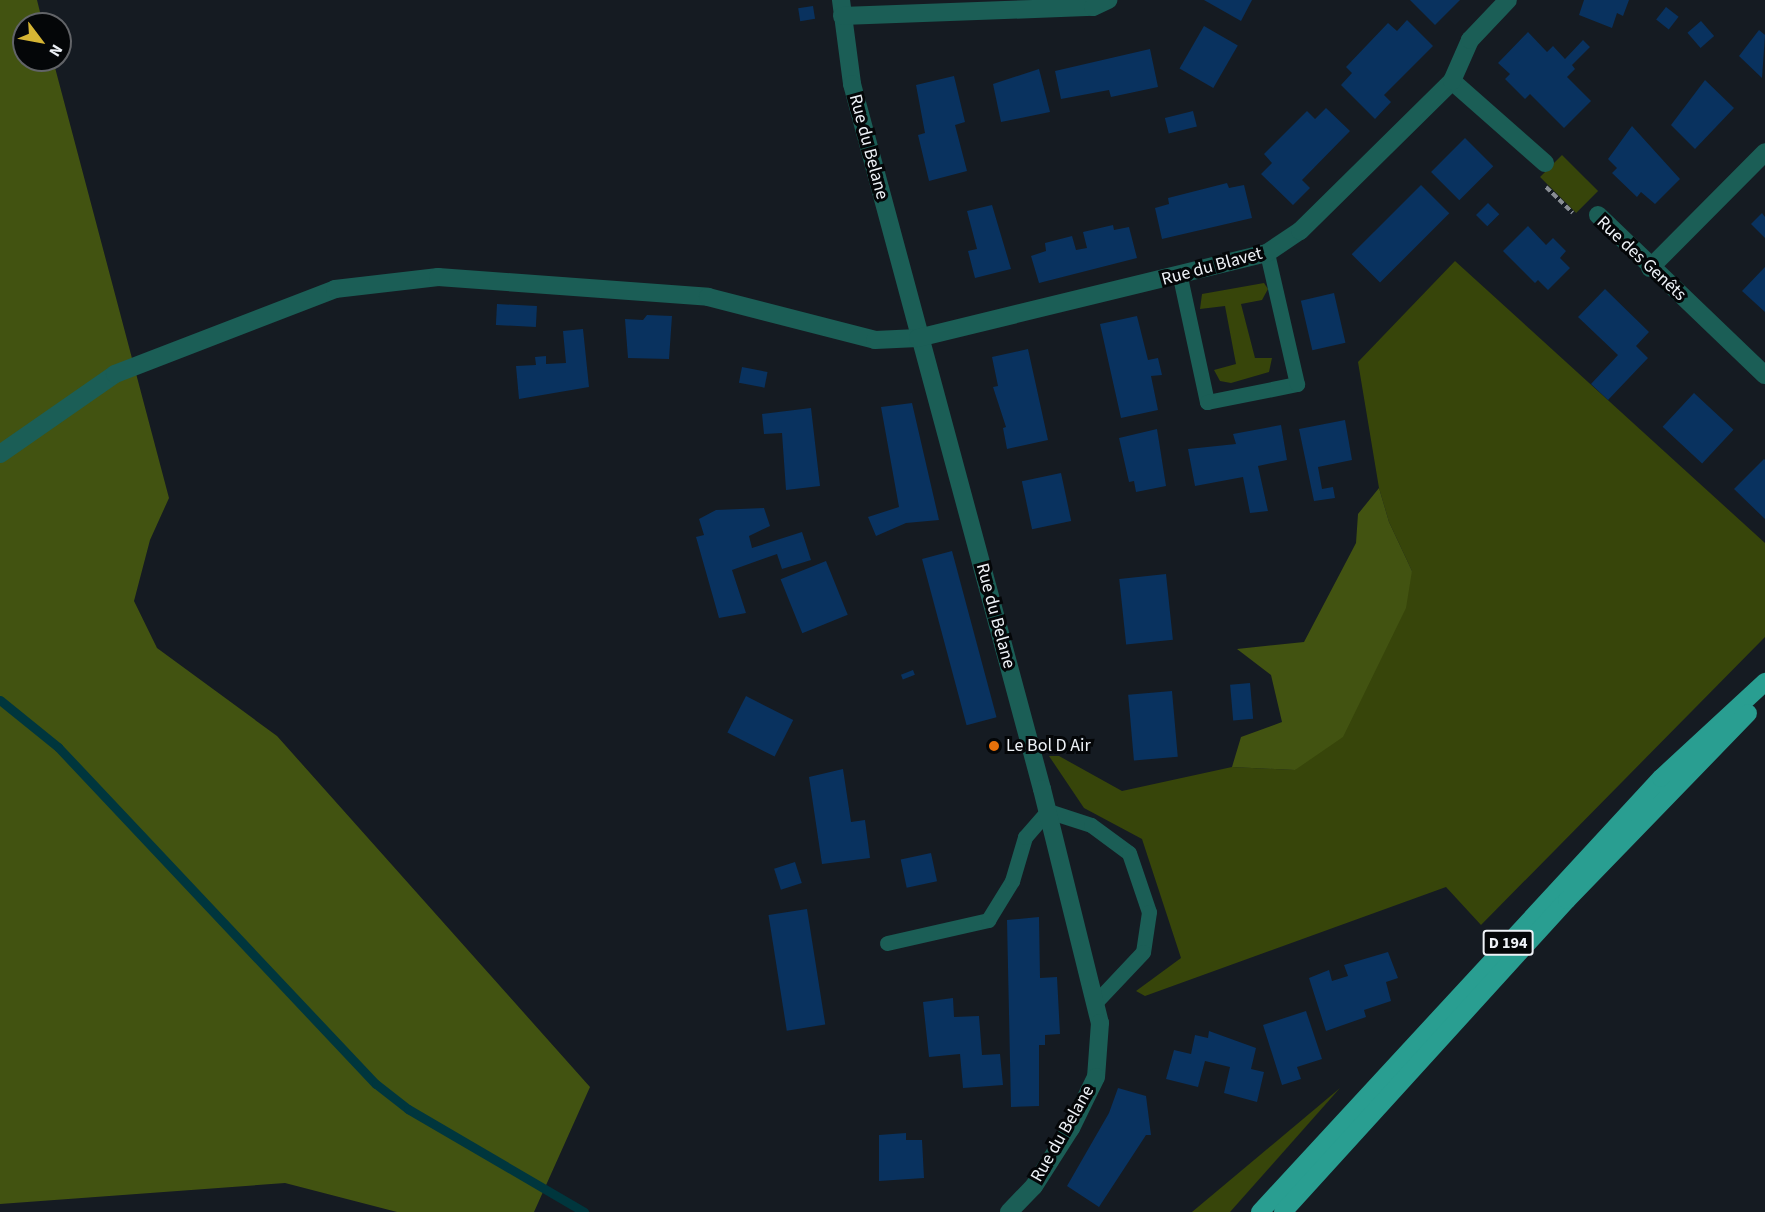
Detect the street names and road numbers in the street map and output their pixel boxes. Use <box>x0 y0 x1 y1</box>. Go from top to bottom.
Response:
street label: Rue du Belane <box>844 92 892 202</box>
street label: Rue des Genêts <box>1592 212 1690 306</box>
street label: Rue du Blavet <box>1159 243 1265 291</box>
street label: Rue du Belane <box>971 561 1019 671</box>
road number: D 194 <box>1482 930 1534 956</box>
street label: Rue du Belane <box>1027 1082 1099 1186</box>

